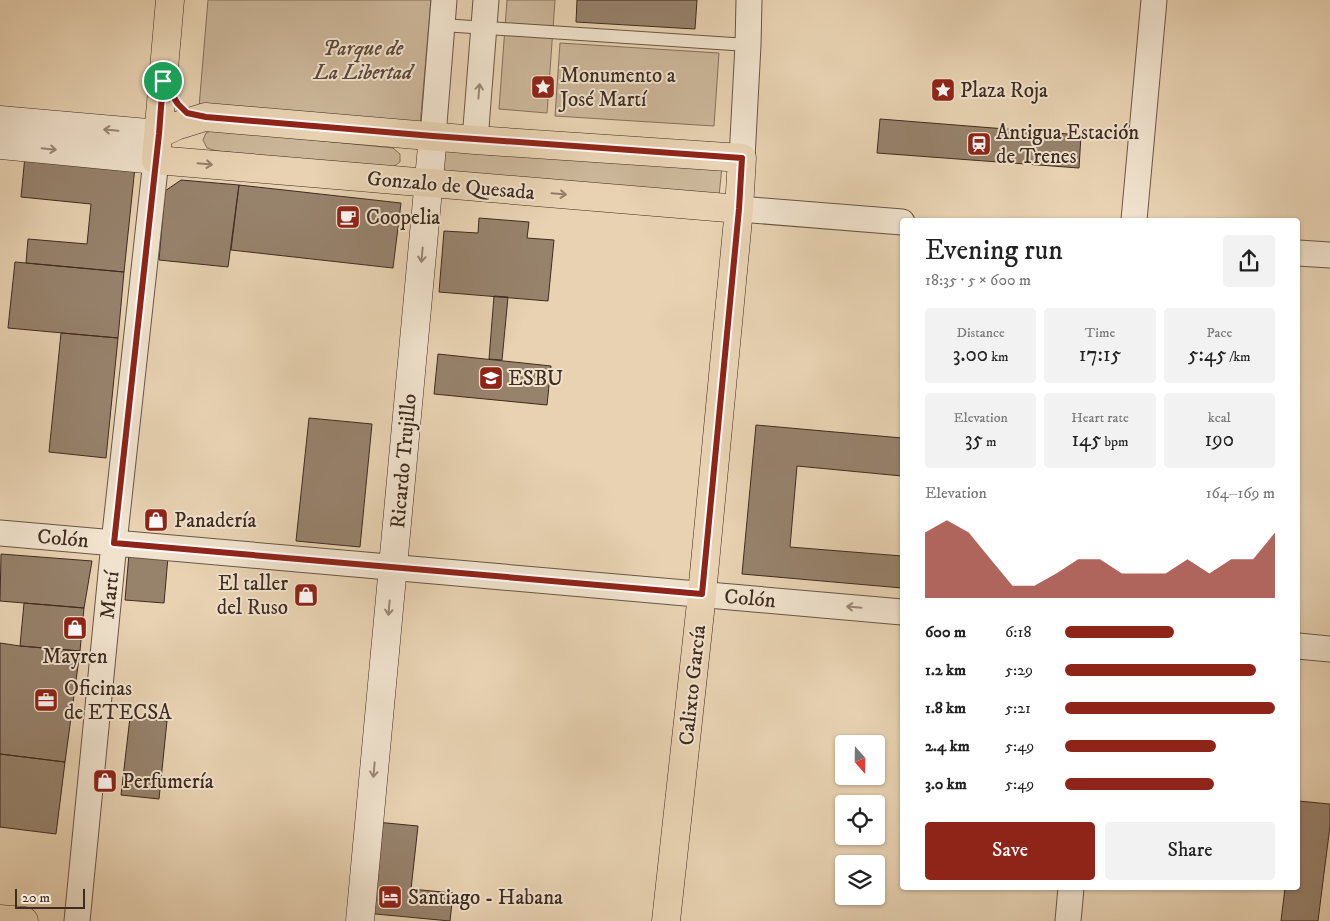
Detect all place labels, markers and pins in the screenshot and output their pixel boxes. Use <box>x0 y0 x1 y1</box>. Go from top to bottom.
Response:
pin <box>142 60 184 102</box>
place label: Monumento a José Martí <box>558 63 676 113</box>
place icon: Monumento a José Martí <box>530 74 556 100</box>
place icon: Plaza Roja <box>930 77 956 103</box>
place label: Plaza Roja <box>960 78 1048 104</box>
place label: Antigua Estación de Trenes <box>996 120 1139 170</box>
station icon: Antigua Estación de Trenes <box>966 131 992 157</box>
cafe icon: Coopelia <box>335 204 361 230</box>
place label: Coopelia <box>366 205 440 231</box>
school or university icon: ESBU <box>478 365 504 391</box>
place label: ESBU <box>508 366 563 392</box>
shop icon: Panadería <box>143 507 169 533</box>
place label: Panadería <box>174 508 256 534</box>
place label: El taller del Ruso <box>217 571 288 621</box>
shop icon: El taller del Ruso <box>293 582 319 608</box>
shop icon: Mayren <box>62 615 88 641</box>
place label: Mayren <box>42 644 108 670</box>
place label: Oficinas de ETECSA <box>64 676 172 726</box>
office icon: Oficinas de ETECSA <box>33 687 59 713</box>
shop icon: Perfumería <box>92 768 118 794</box>
place label: Perfumería <box>122 769 214 795</box>
hotel icon: Santiago - Habana <box>377 884 403 910</box>
place label: Santiago - Habana <box>408 885 563 911</box>

